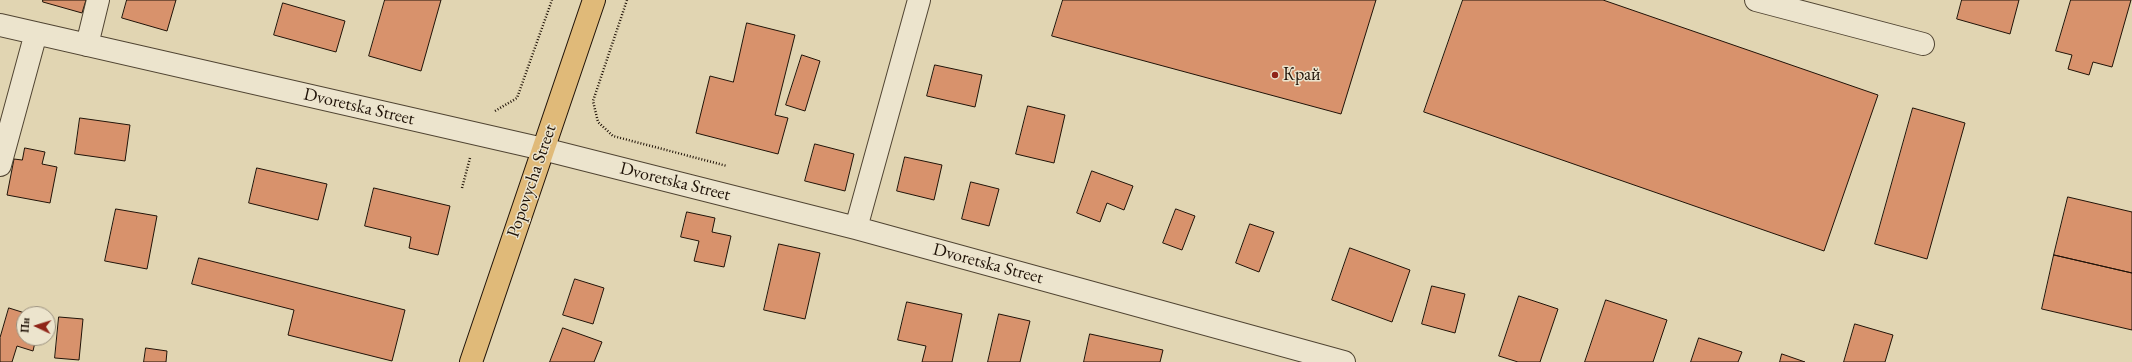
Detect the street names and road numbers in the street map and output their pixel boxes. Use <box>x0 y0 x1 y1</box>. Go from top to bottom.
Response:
street label: Dvoretska Street <box>301 84 417 130</box>
street label: Popovycha Street <box>503 122 561 240</box>
street label: Dvoretska Street <box>617 158 733 206</box>
street label: Dvoretska Street <box>931 239 1045 289</box>

